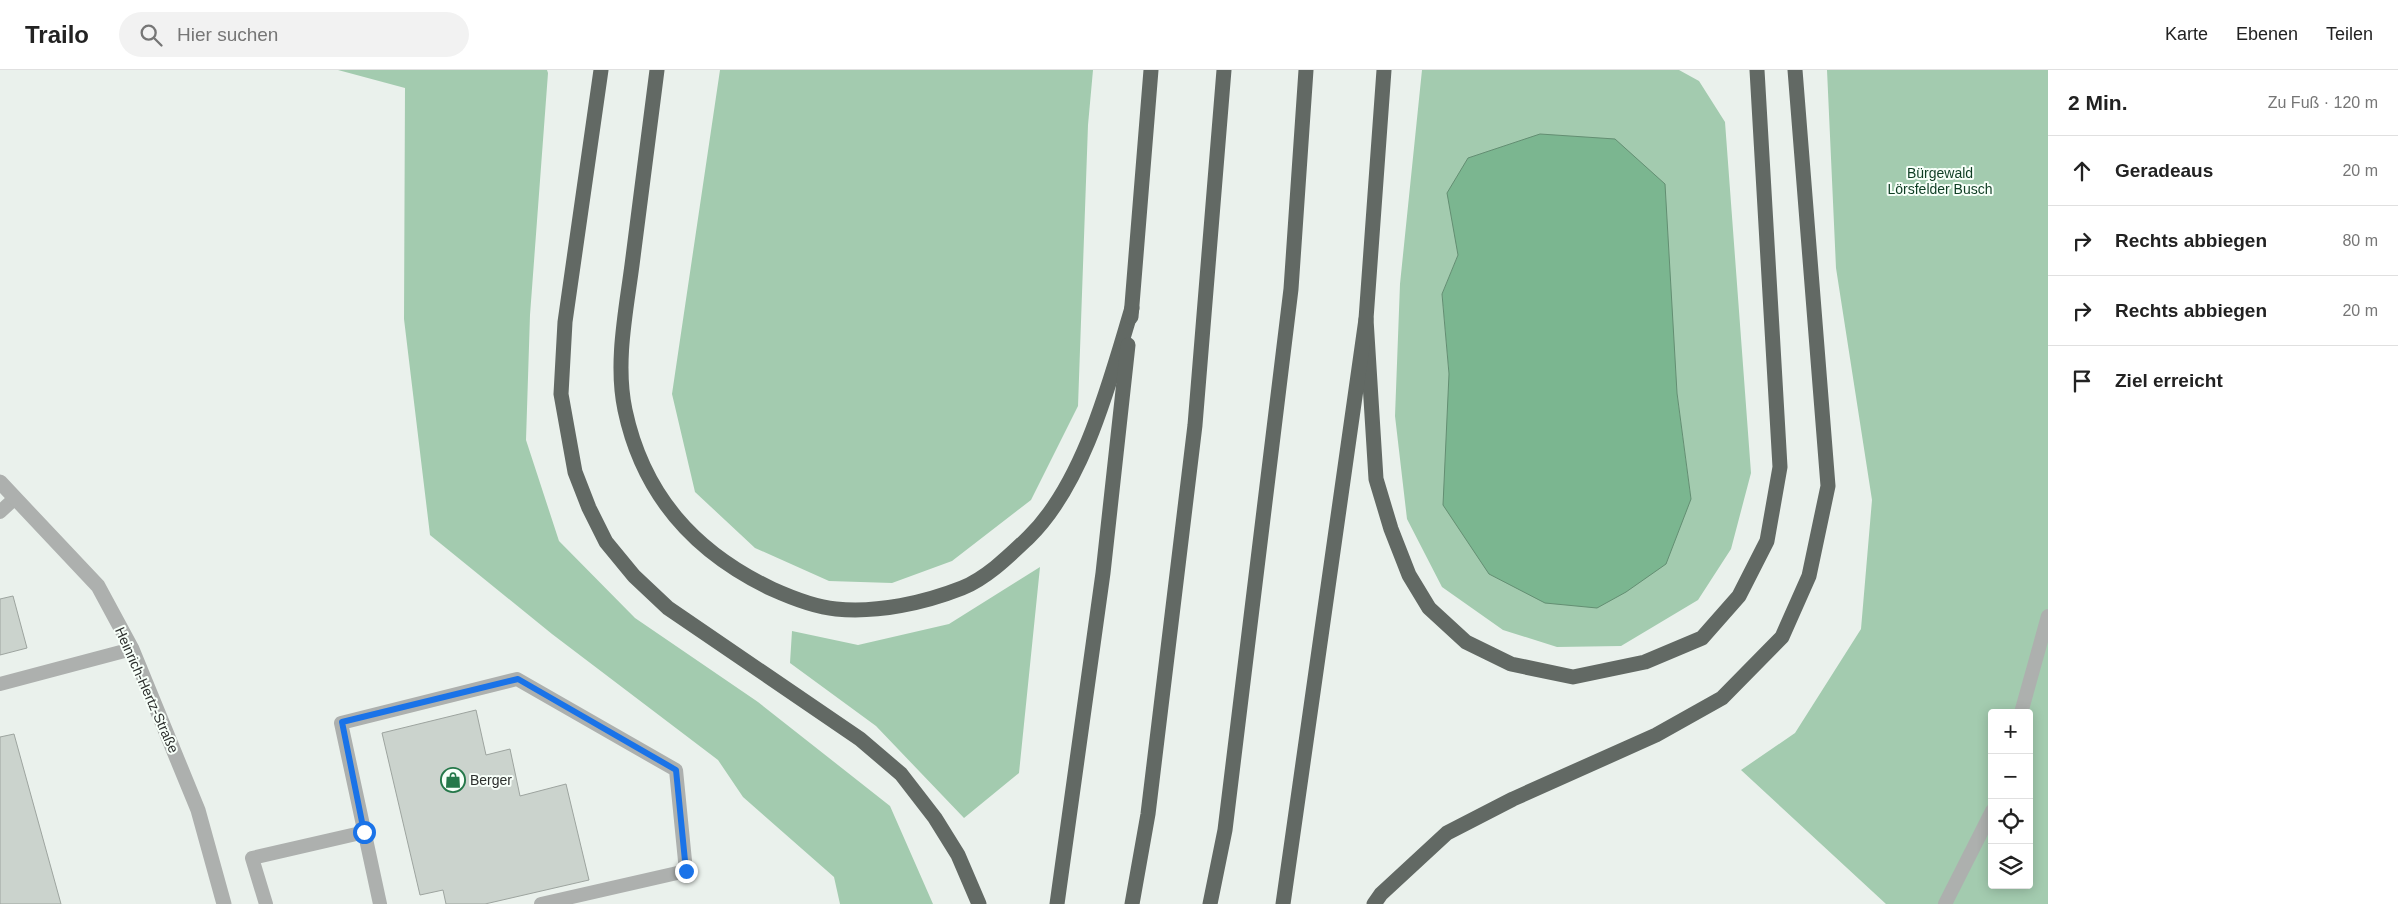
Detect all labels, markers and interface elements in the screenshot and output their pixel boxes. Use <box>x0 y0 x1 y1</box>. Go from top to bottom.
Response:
search box <box>119 12 469 57</box>
text: Trailo <box>25 21 89 48</box>
icon: search <box>137 21 165 49</box>
text: Hier suchen <box>177 24 278 45</box>
text: Karte <box>2165 24 2208 44</box>
text: Ebenen <box>2236 24 2298 44</box>
text: Teilen <box>2326 24 2373 44</box>
text: 2 Min. <box>2068 91 2128 114</box>
text: Zu Fuß · 120 m <box>2268 94 2378 111</box>
icon: ahead <box>2068 157 2096 185</box>
text: Geradeaus <box>2115 160 2213 181</box>
text: 20 m <box>2342 162 2378 179</box>
park label: Bürgewald Lörsfelder Busch <box>1887 165 1993 197</box>
icon: right <box>2068 227 2096 255</box>
text: Rechts abbiegen <box>2115 230 2267 251</box>
text: 80 m <box>2342 232 2378 249</box>
icon: right <box>2068 297 2096 325</box>
text: Rechts abbiegen <box>2115 300 2267 321</box>
text: 20 m <box>2342 302 2378 319</box>
icon: arrive <box>2068 367 2096 395</box>
text: Ziel erreicht <box>2115 370 2223 391</box>
street label: Heinrich-Hertz-Straße <box>112 625 182 756</box>
map controls <box>1988 709 2033 889</box>
button: + <box>1988 709 2033 754</box>
button: − <box>1988 754 2033 799</box>
shop icon: Berger <box>440 767 466 793</box>
place label: Berger <box>470 772 512 788</box>
button: locate <box>1988 799 2033 844</box>
route start <box>353 821 376 844</box>
button: layers <box>1988 844 2033 889</box>
route end <box>675 860 698 883</box>

